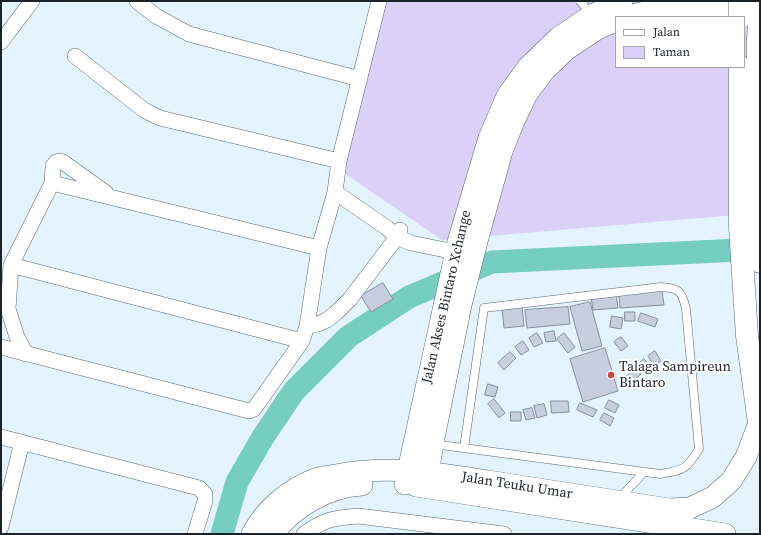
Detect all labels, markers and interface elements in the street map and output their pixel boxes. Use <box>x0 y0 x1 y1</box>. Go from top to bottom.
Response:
legend <box>615 16 745 68</box>
text: Jalan <box>653 24 680 40</box>
text: Taman <box>653 44 690 60</box>
street label: Jalan Akses Bintaro Xchange <box>419 209 475 385</box>
place label: Talaga Sampireun Bintaro <box>619 359 731 392</box>
marker: Talaga Sampireun Bintaro <box>606 370 616 380</box>
street label: Jalan Teuku Umar <box>460 469 574 503</box>

